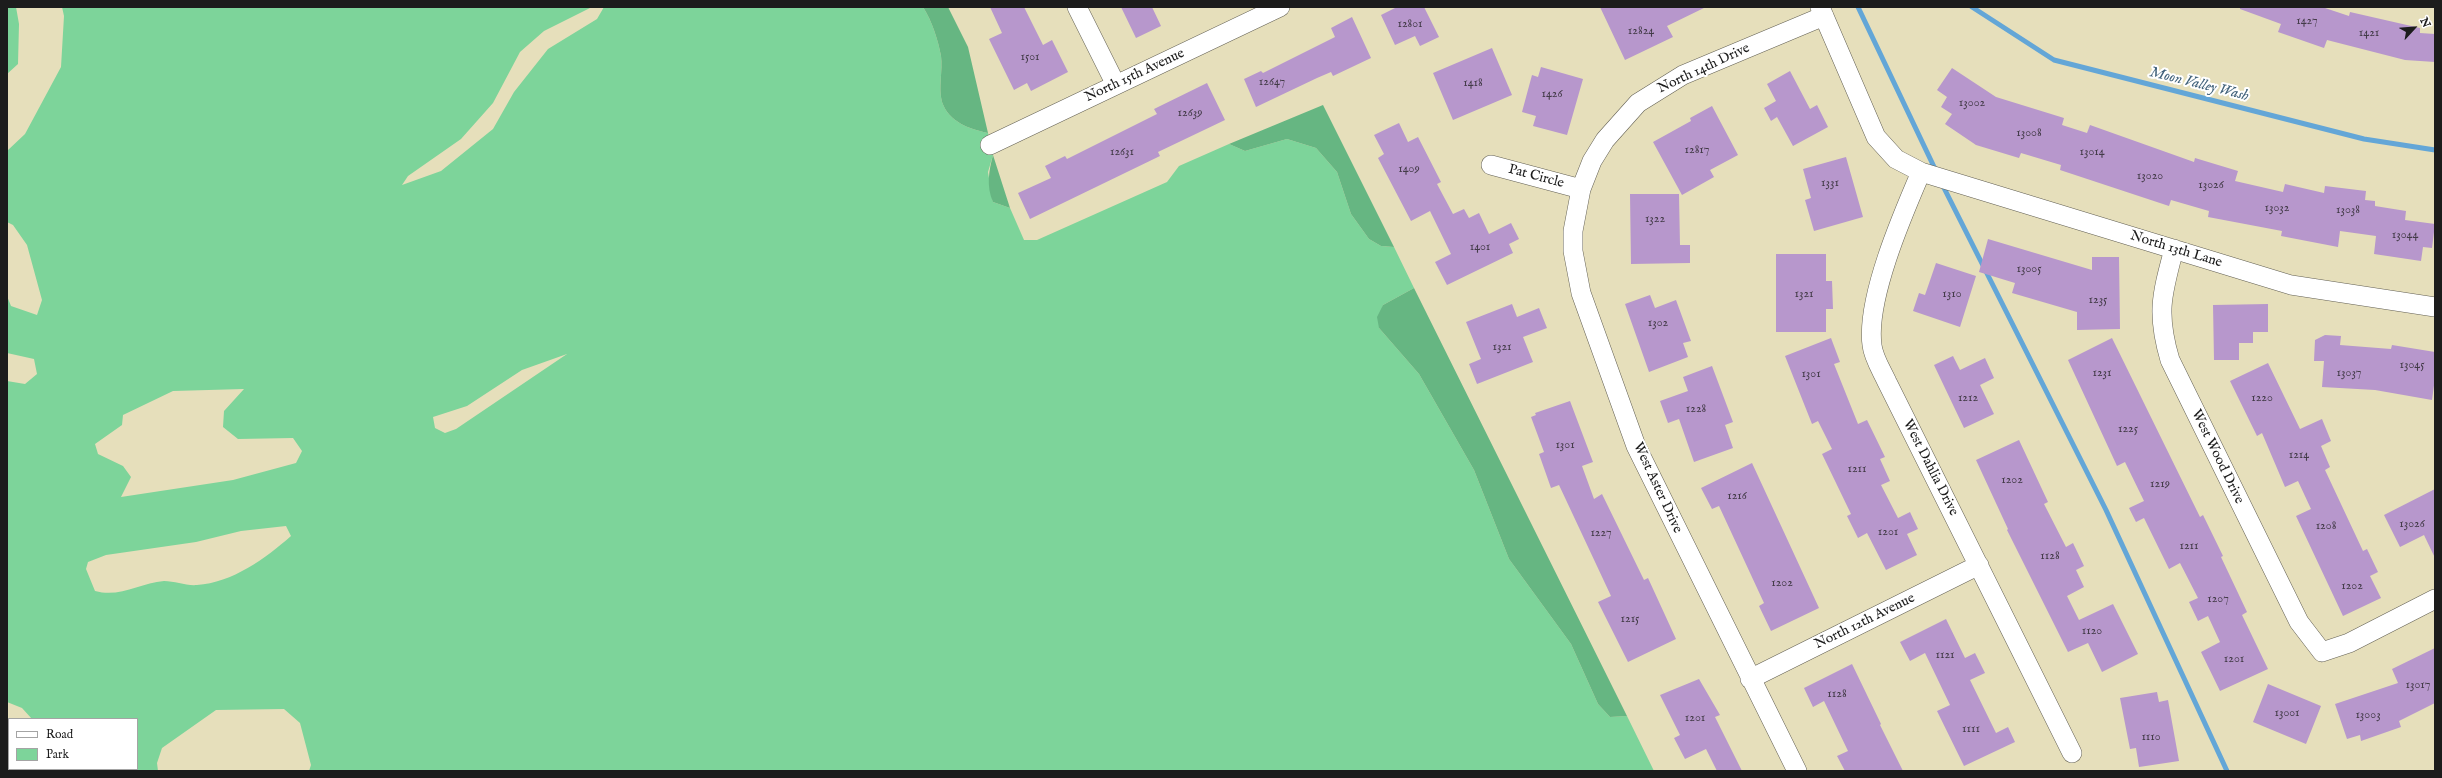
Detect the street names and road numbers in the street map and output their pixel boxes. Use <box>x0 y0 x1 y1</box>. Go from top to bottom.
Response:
street label: North 14th Drive <box>1655 40 1753 98</box>
street label: North 15th Avenue <box>1082 46 1188 106</box>
street label: Pat Circle <box>1506 162 1566 192</box>
street label: North 13th Lane <box>2128 228 2224 272</box>
street label: West Wood Drive <box>2187 407 2247 507</box>
street label: West Dahlia Drive <box>1898 417 1962 519</box>
street label: West Aster Drive <box>1629 440 1685 536</box>
street label: North 12th Avenue <box>1812 590 1918 654</box>

